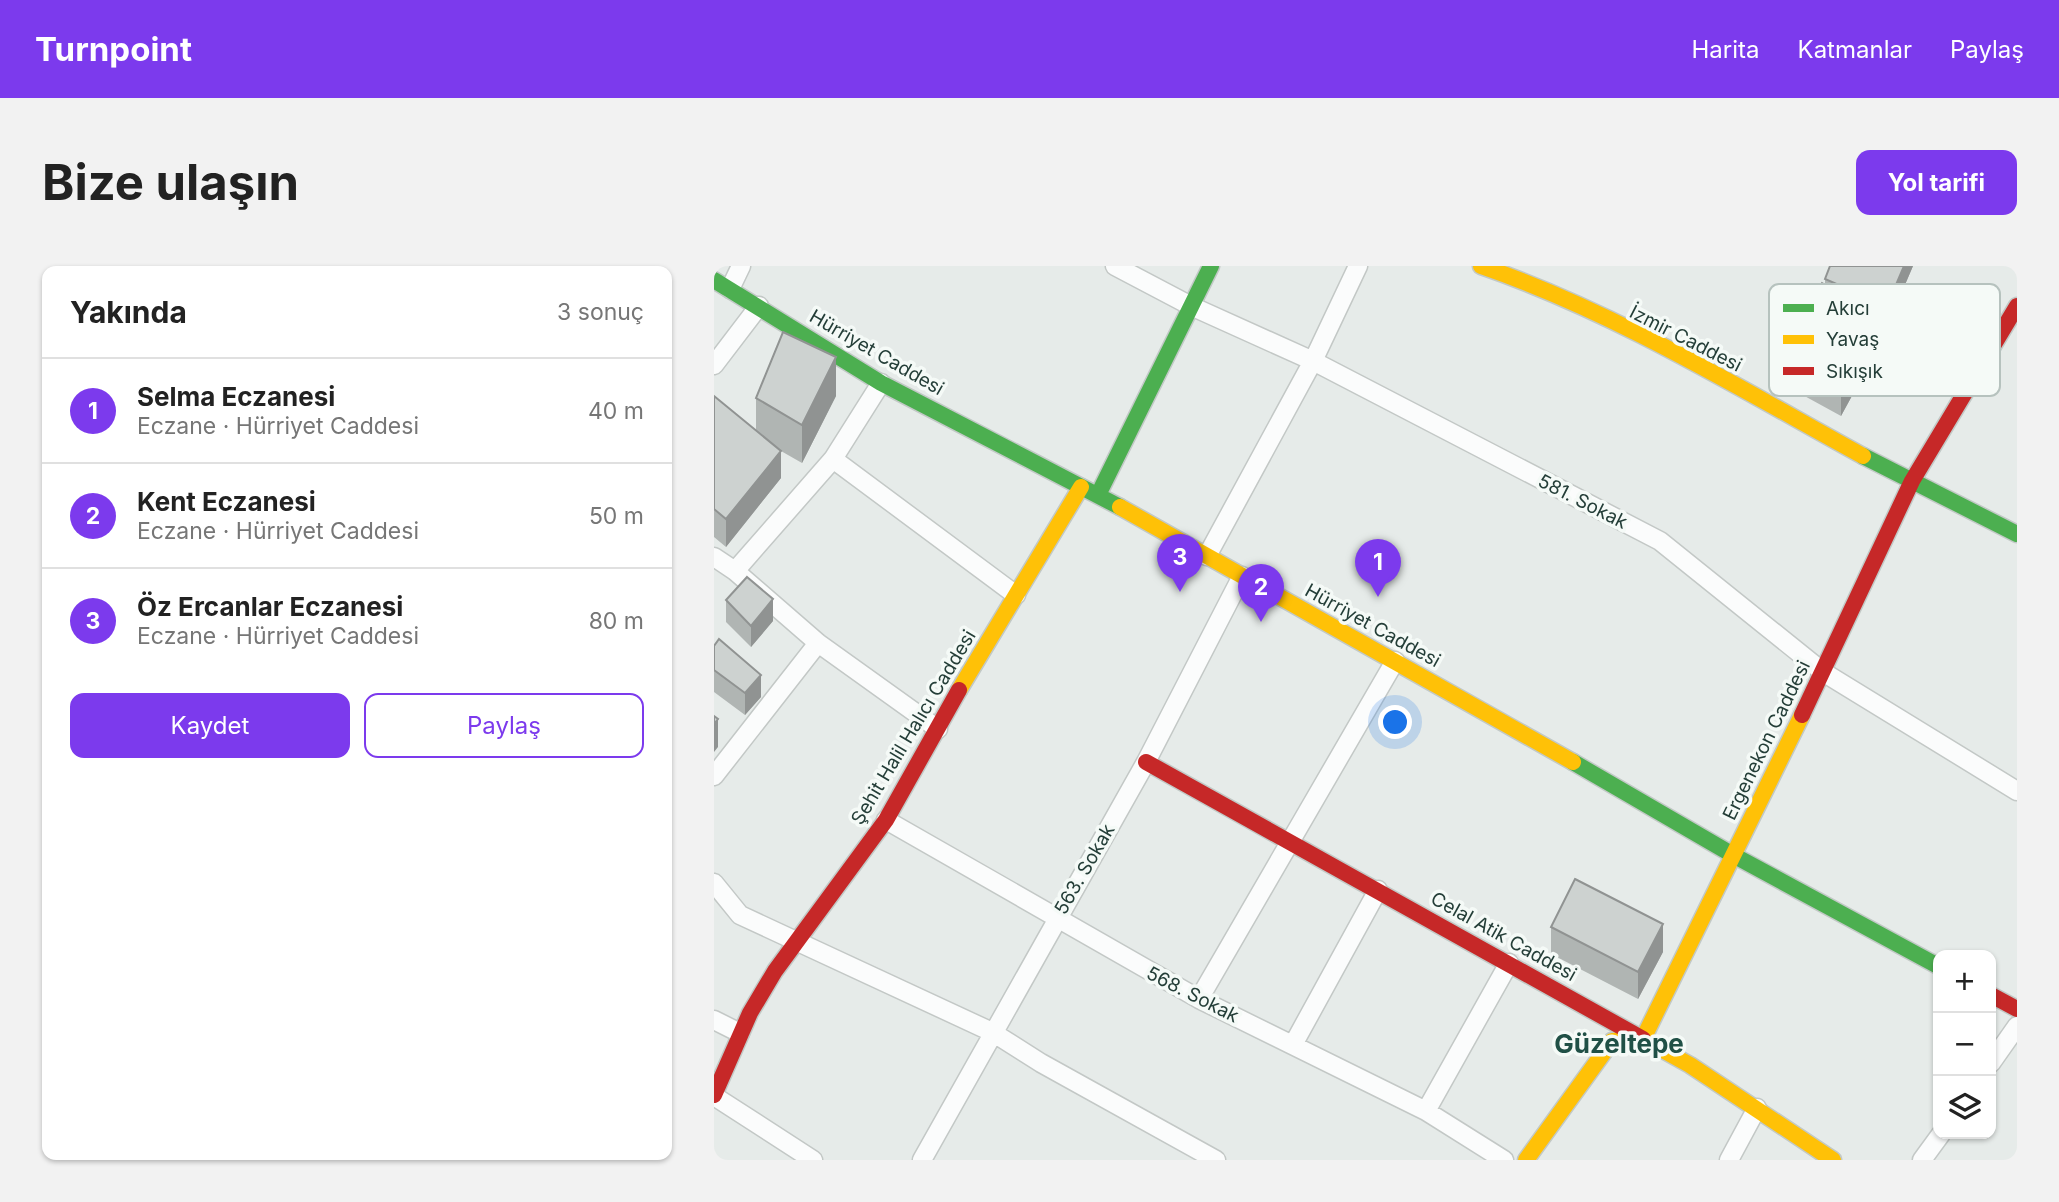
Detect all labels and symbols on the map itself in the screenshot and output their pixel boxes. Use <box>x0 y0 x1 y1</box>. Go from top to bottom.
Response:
legend <box>1769 284 2000 396</box>
text: Akıcı <box>1826 297 1870 320</box>
street label: İzmir Caddesi <box>1626 300 1746 377</box>
street label: Hürriyet Caddesi <box>805 305 948 400</box>
text: Yavaş <box>1826 328 1879 351</box>
text: Sıkışık <box>1826 360 1883 383</box>
street label: 581. Sokak <box>1534 469 1632 534</box>
pin: 3 <box>1157 534 1203 592</box>
pin: 1 <box>1355 539 1401 597</box>
pin: 2 <box>1238 564 1284 622</box>
street label: Hürriyet Caddesi <box>1301 579 1445 672</box>
street label: Şehit Halil Halıcı Caddesi <box>846 626 981 829</box>
street label: Ergenekon Caddesi <box>1718 657 1815 824</box>
your location <box>1378 705 1412 739</box>
street label: 563. Sokak <box>1049 819 1120 919</box>
street label: Celal Atik Caddesi <box>1427 887 1581 986</box>
street label: 568. Sokak <box>1143 961 1243 1028</box>
district label: Güzeltepe <box>1554 1028 1684 1059</box>

